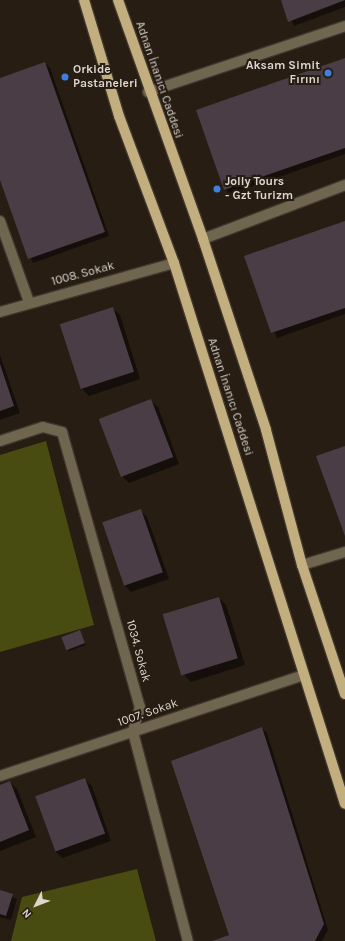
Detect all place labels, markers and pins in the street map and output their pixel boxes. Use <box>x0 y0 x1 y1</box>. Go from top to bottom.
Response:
place label: Aksam Simit Fırını <box>246 59 320 87</box>
place label: Orkide Pastaneleri <box>73 63 138 91</box>
marker: Aksam Simit Fırını <box>323 68 333 78</box>
marker: Orkide Pastaneleri <box>60 72 70 82</box>
place label: Jolly Tours - Gzt Turizm <box>225 175 293 203</box>
marker: Jolly Tours - Gzt Turizm <box>212 184 222 194</box>

